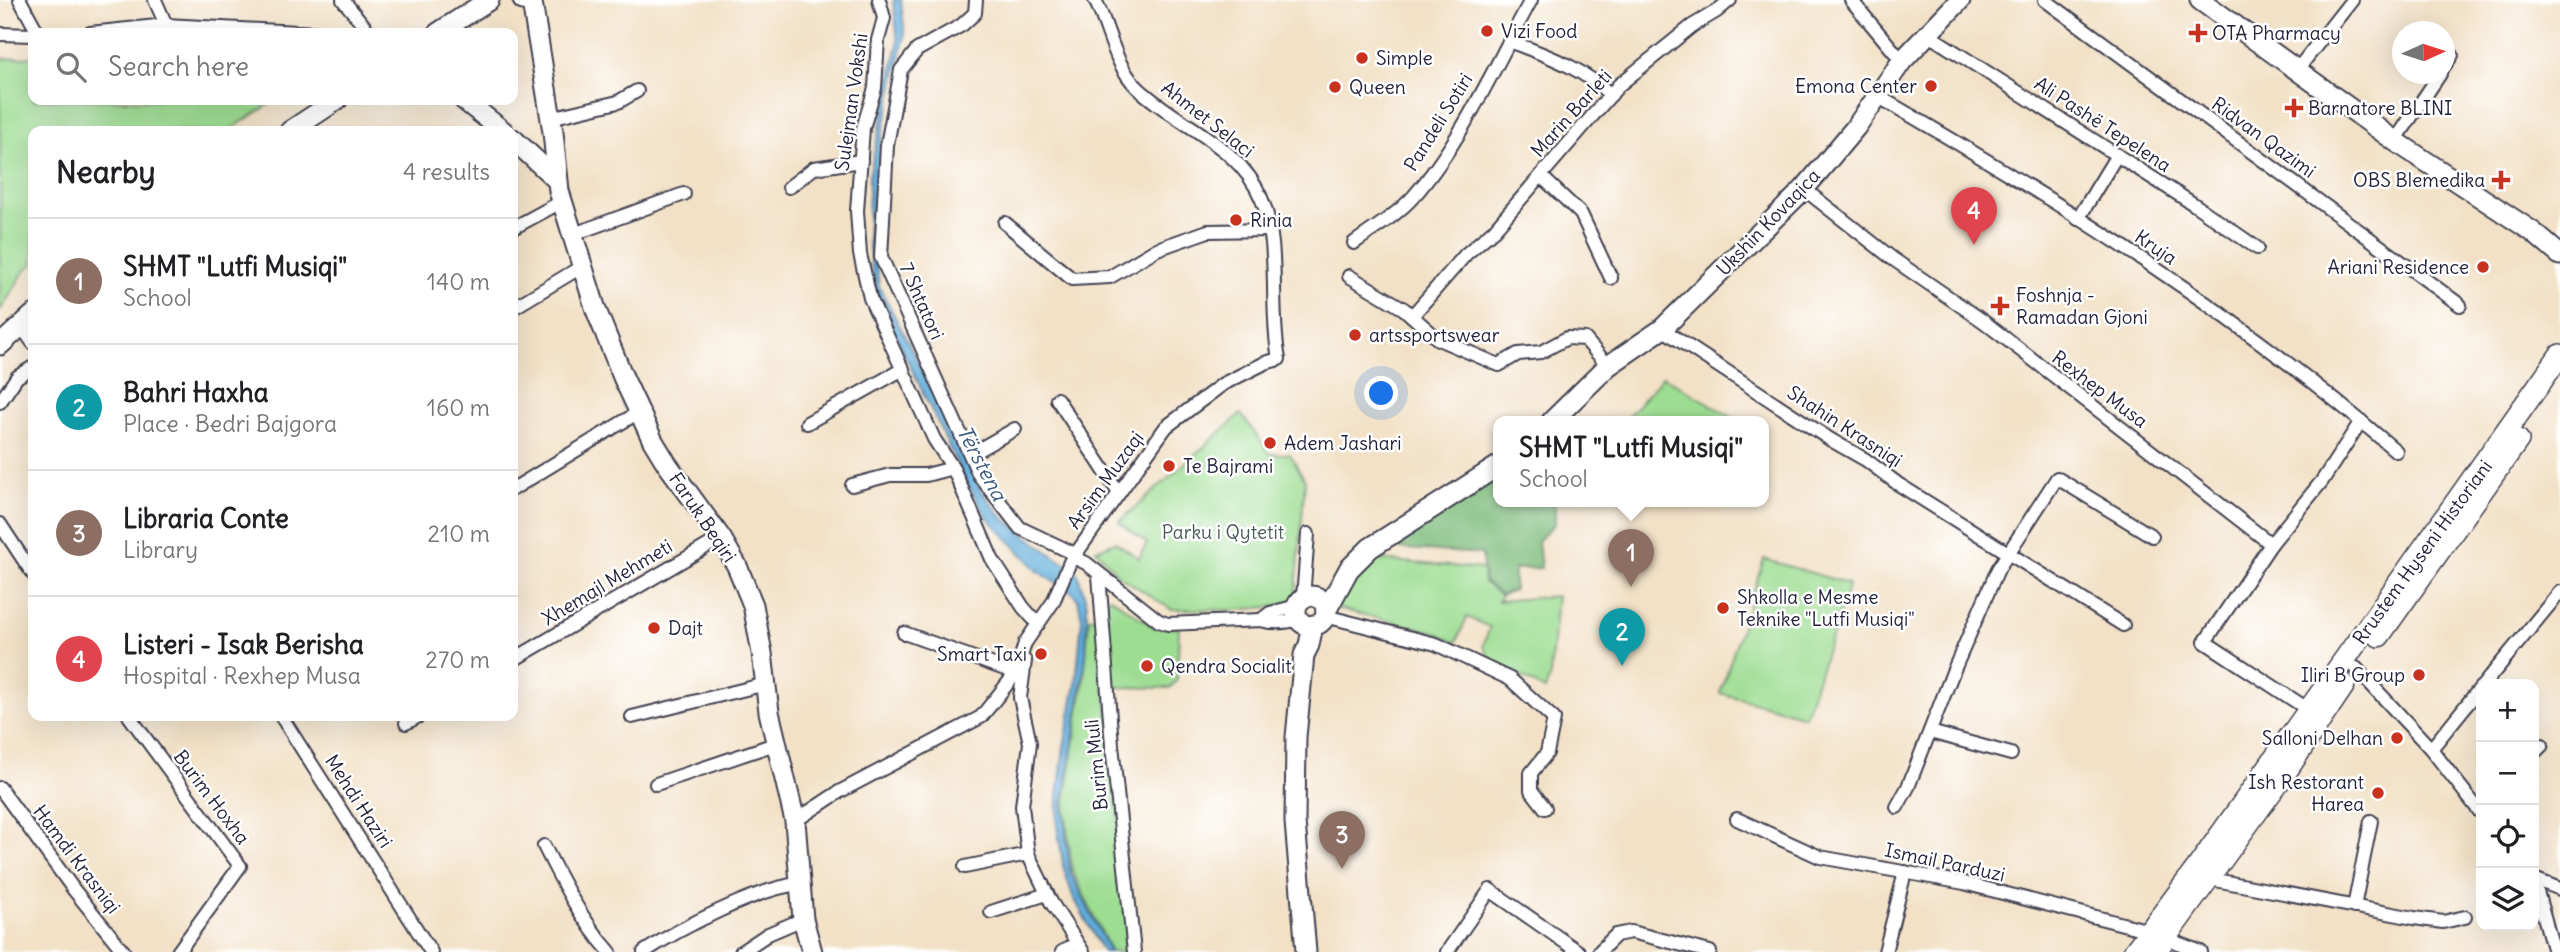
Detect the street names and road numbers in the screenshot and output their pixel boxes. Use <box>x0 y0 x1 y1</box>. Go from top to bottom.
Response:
street label: Sulejman Vokshi <box>829 32 873 172</box>
street label: Marin Barleti <box>1525 64 1617 162</box>
street label: Pandeli Sotiri <box>1398 69 1478 175</box>
street label: Ali Pashë Tepelena <box>2030 71 2176 177</box>
street label: Ahmet Selaci <box>1157 75 1259 163</box>
street label: Ridvan Qazimi <box>2207 91 2321 183</box>
street label: Ukshin Kovaqica <box>1711 164 1825 280</box>
street label: Kruja <box>2130 224 2182 270</box>
street label: 7 Shtatori <box>894 259 950 343</box>
street label: Rexhep Musa <box>2047 345 2153 433</box>
street label: Shahin Krasniqi <box>1783 380 1907 472</box>
street label: Arsim Muzaqi <box>1062 426 1148 534</box>
street label: Rrustem Hyseni Historiani <box>2347 455 2497 649</box>
street label: Faruk Beqiri <box>664 467 742 567</box>
street label: Xhemajl Mehmeti <box>538 534 676 630</box>
street label: Burim Muli <box>1079 718 1113 812</box>
street label: Burim Hoxha <box>169 745 255 849</box>
street label: Mehdi Haziri <box>320 750 398 852</box>
street label: Hamdi Krasniqi <box>28 800 126 918</box>
street label: Ismail Parduzi <box>1883 838 2007 886</box>

